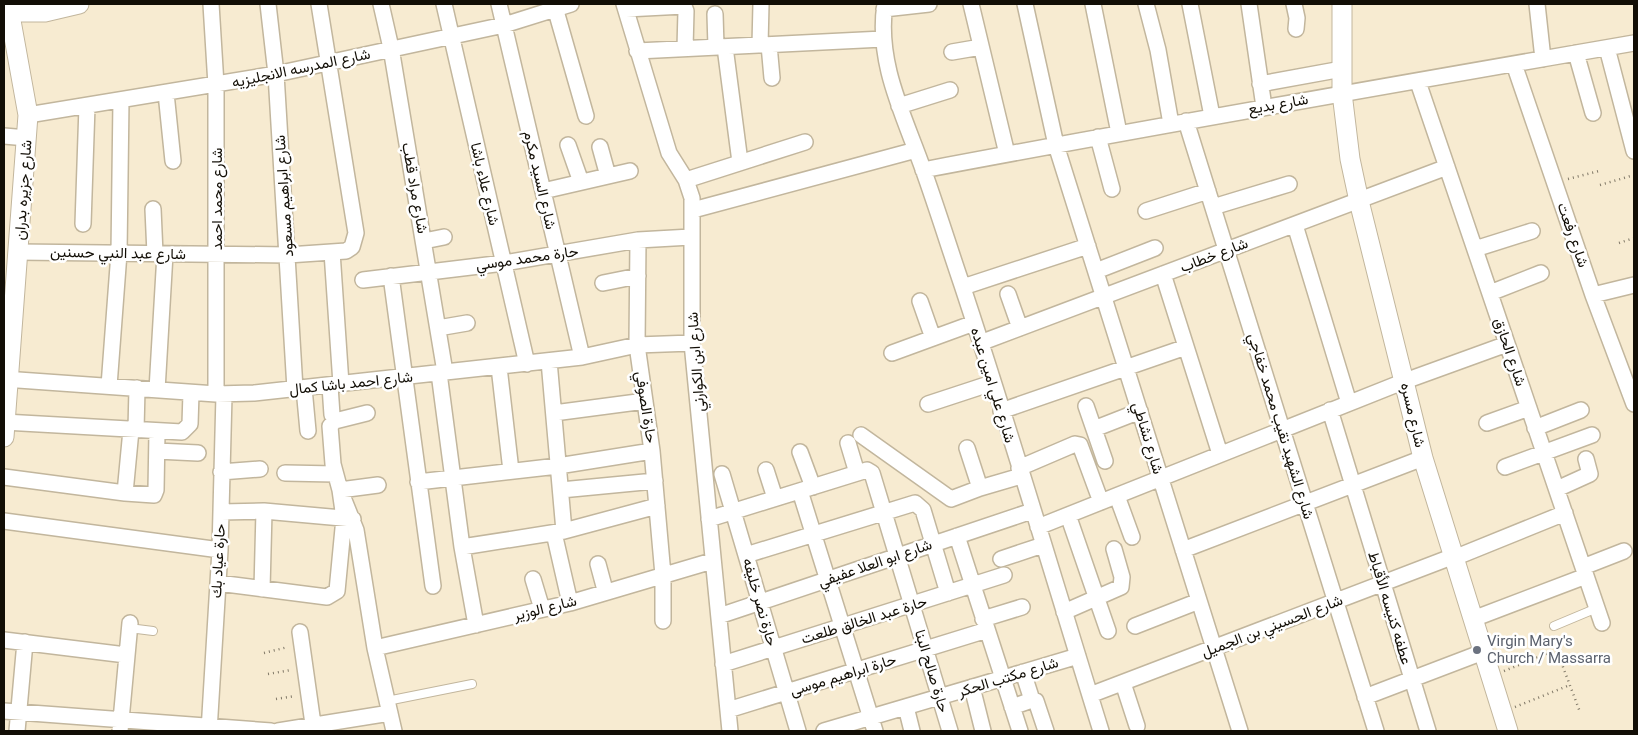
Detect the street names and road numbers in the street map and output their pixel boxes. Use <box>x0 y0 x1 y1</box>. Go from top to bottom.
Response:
street label: شارع المدرسه الانجليزيه <box>230 45 372 93</box>
street label: شارع بديع <box>1247 90 1310 120</box>
street label: شارع السيد مكرم <box>518 129 560 232</box>
street label: شارع ابراهيم مسعود <box>271 134 299 258</box>
street label: شارع جزيره بدران <box>11 139 37 241</box>
street label: شارع مراد قطب <box>396 141 432 235</box>
street label: شارع علاء باشا <box>465 141 503 228</box>
street label: شارع محمد احمد <box>208 148 228 250</box>
street label: شارع رفعت <box>1552 200 1593 271</box>
street label: شارع خطاب <box>1178 234 1251 278</box>
street label: حارة محمد موسي <box>475 242 580 278</box>
street label: شارع عبد النبي حسنين <box>50 243 186 267</box>
street label: شارع ابن الكوارني <box>684 311 712 413</box>
street label: شارع الحازق <box>1488 316 1530 389</box>
street label: شارع علي امين عبده <box>963 325 1019 446</box>
street label: شارع الشهيد نقيب محمد خفاجي <box>1240 331 1318 523</box>
street label: شارع احمد باشا كمال <box>288 368 414 400</box>
street label: حارة الصوفي <box>627 370 661 445</box>
street label: شارع مسره <box>1395 381 1429 450</box>
street label: شارع نشاطي <box>1125 400 1168 477</box>
street label: حارة عياد بك <box>207 523 229 599</box>
street label: شارع ابو العلا عفيفي <box>816 535 936 595</box>
street label: عطفه كنيسه الأقباط <box>1364 549 1416 667</box>
street label: حارة نصر خليفه <box>739 556 781 648</box>
street label: شارع الوزير <box>511 591 579 627</box>
street label: شارع الحسيني بن الجميل <box>1199 591 1347 665</box>
street label: حارة عبد الخالق طلعت <box>799 592 929 649</box>
street label: حارة صالح البنا <box>909 628 953 715</box>
street label: حارة ابراهيم موسى <box>788 650 899 701</box>
street label: شارع مكتب الحكر <box>955 653 1061 703</box>

